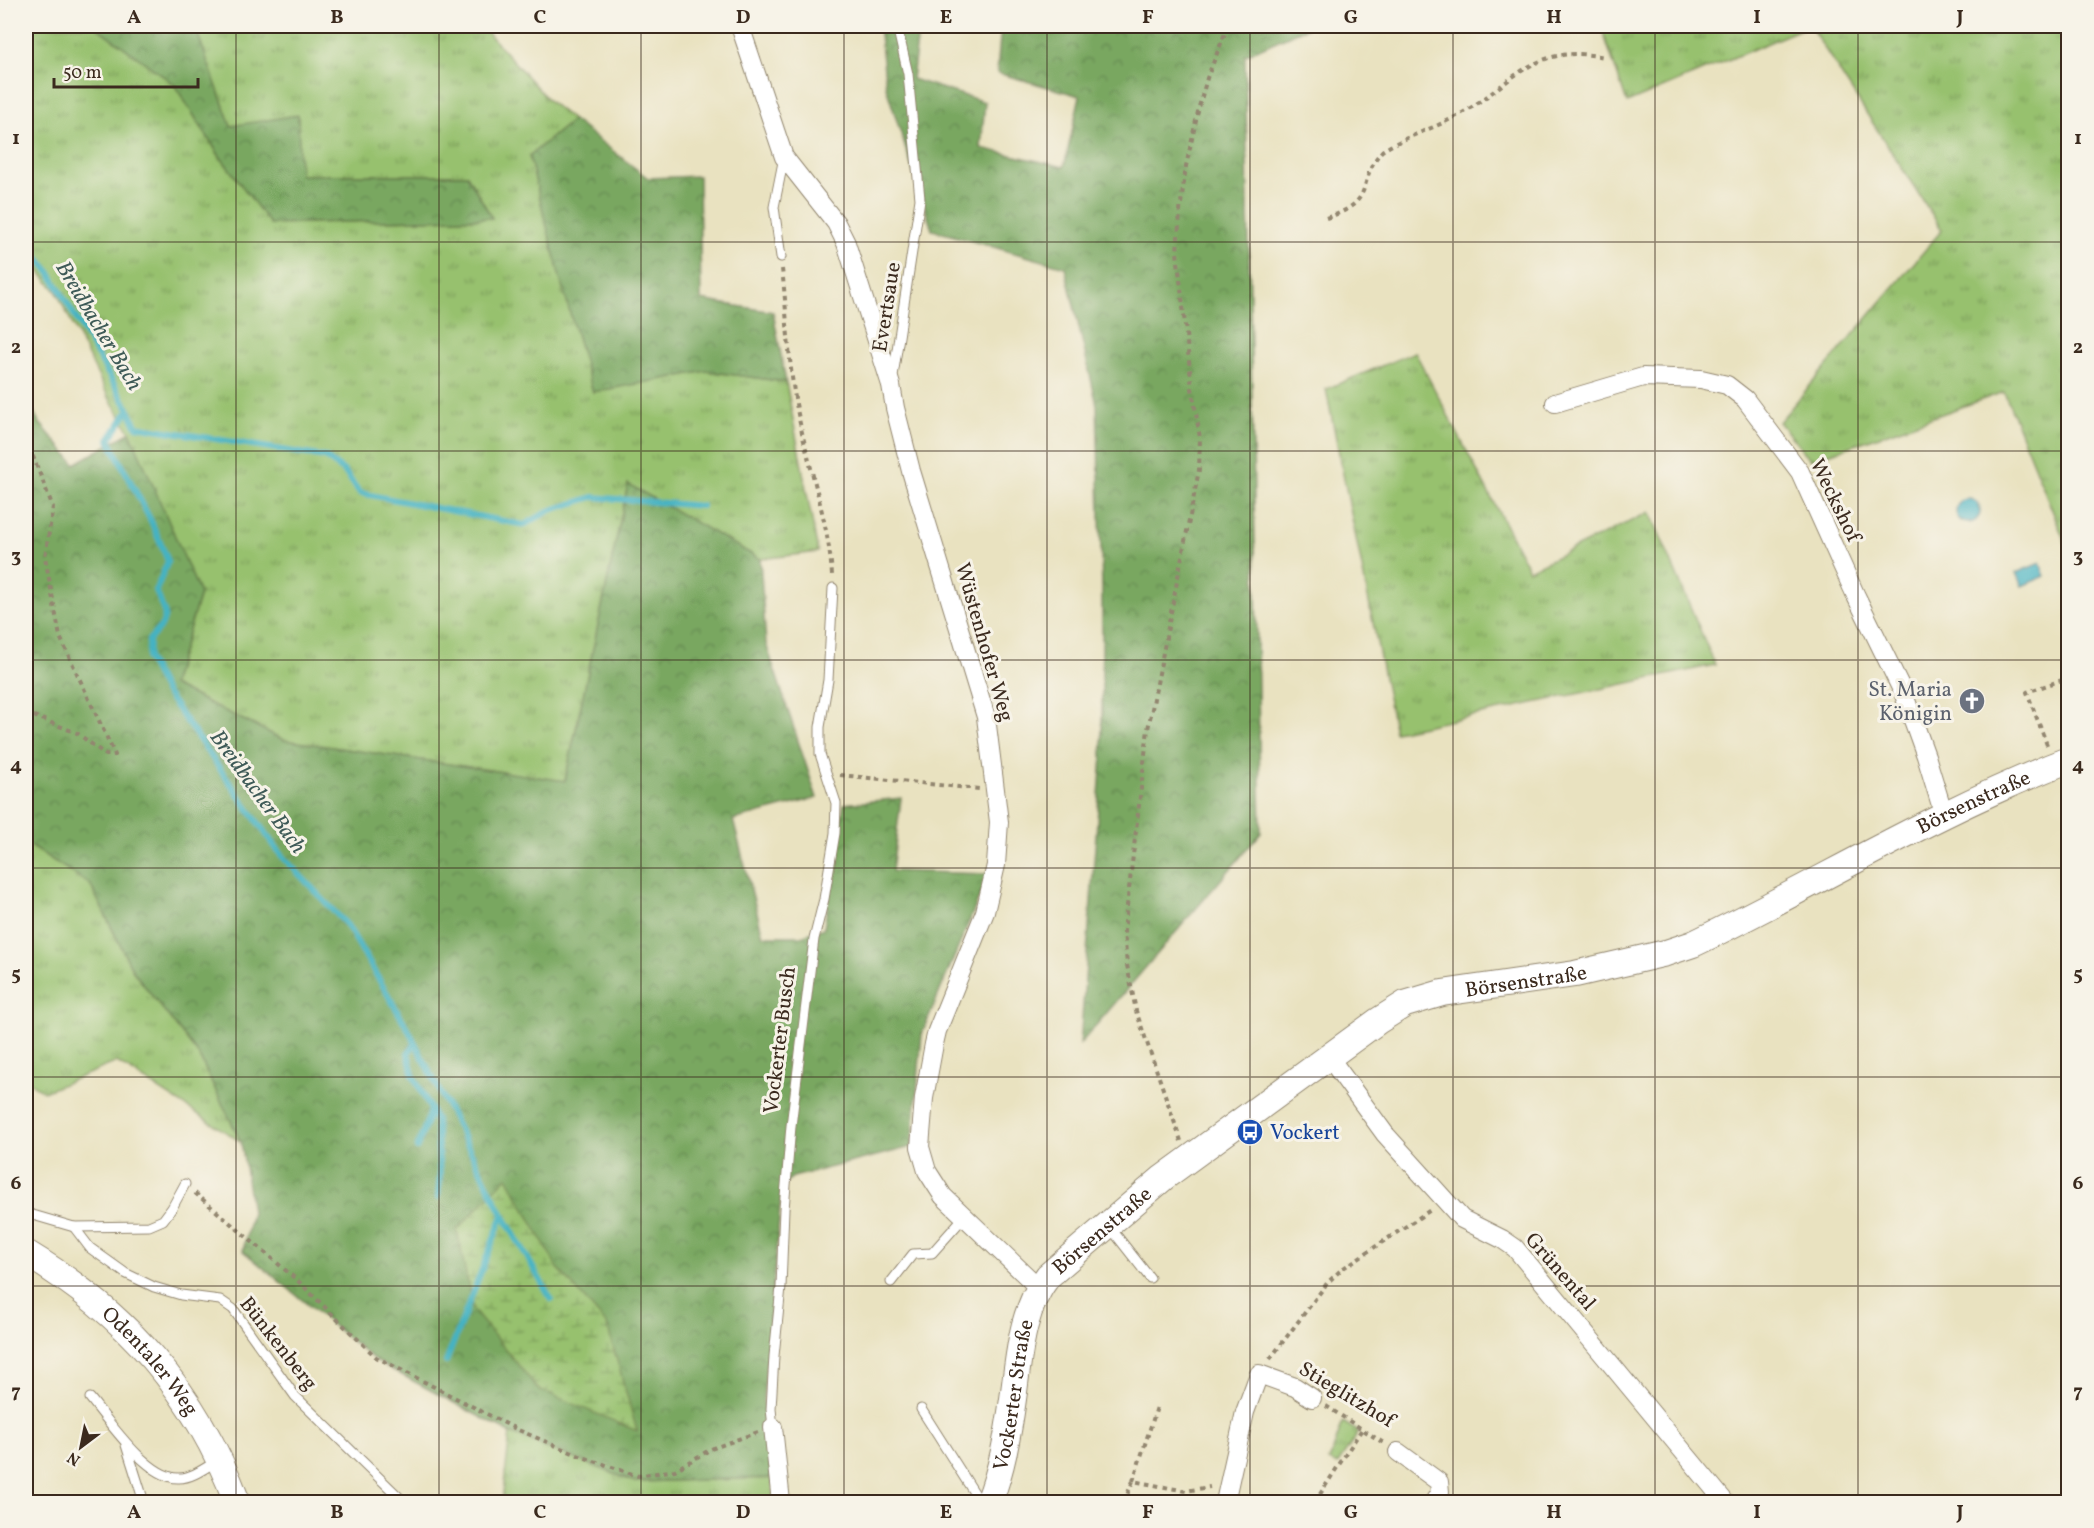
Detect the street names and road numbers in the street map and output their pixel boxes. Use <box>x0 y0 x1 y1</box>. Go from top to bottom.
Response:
street label: Evertsaue <box>866 260 909 354</box>
street label: Weckshof <box>1802 454 1868 549</box>
street label: Wüstenhofer Weg <box>947 560 1020 725</box>
street label: Börsenstraße <box>1912 764 2035 842</box>
street label: Börsenstraße <box>1463 959 1590 1006</box>
street label: Vockerter Busch <box>757 965 804 1115</box>
street label: Börsenstraße <box>1046 1181 1159 1282</box>
street label: Grünental <box>1518 1227 1602 1317</box>
street label: Bünkenberg <box>232 1291 324 1397</box>
street label: Odentaler Weg <box>95 1300 205 1422</box>
street label: Vockerter Straße <box>987 1316 1042 1474</box>
street label: Stieglitzhof <box>1293 1355 1401 1436</box>

